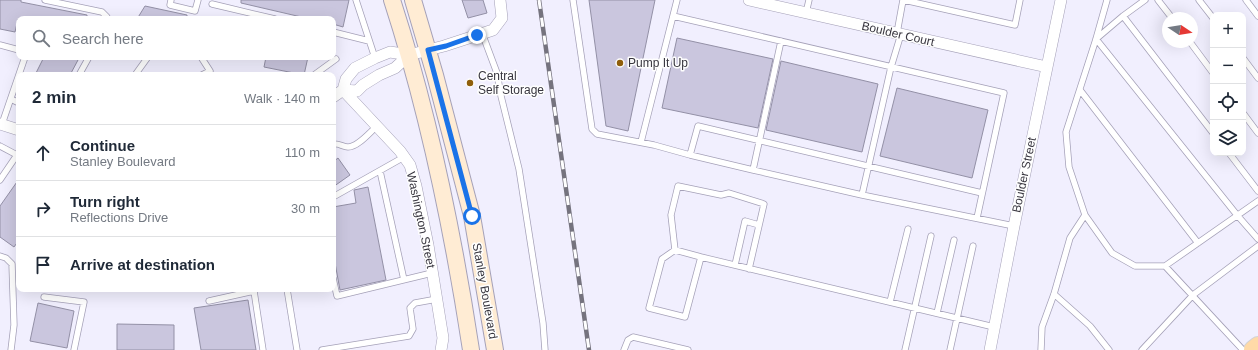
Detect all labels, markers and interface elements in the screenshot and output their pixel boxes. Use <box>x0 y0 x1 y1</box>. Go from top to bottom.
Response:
north arrow <box>1162 12 1198 48</box>
map controls <box>1210 12 1246 156</box>
button: + <box>1210 12 1246 48</box>
search box <box>16 16 336 60</box>
street label: Boulder Court <box>860 19 936 49</box>
route end <box>468 26 486 44</box>
icon: search <box>30 27 52 49</box>
text: Search here <box>62 30 144 47</box>
button: − <box>1210 48 1246 84</box>
place label: Pump It Up <box>628 56 688 70</box>
marker: Pump It Up <box>615 58 625 68</box>
place label: Central Self Storage <box>478 69 544 97</box>
marker: Central Self Storage <box>465 78 475 88</box>
button: locate <box>1210 84 1246 120</box>
text: 2 min <box>32 88 76 107</box>
text: Walk · 140 m <box>244 91 320 106</box>
button: layers <box>1210 120 1246 156</box>
street label: Boulder Street <box>1009 135 1039 214</box>
text: Continue <box>70 137 135 154</box>
icon: ahead <box>32 142 54 164</box>
text: 110 m <box>285 145 320 160</box>
text: Stanley Boulevard <box>70 154 176 169</box>
street label: Washington Street <box>404 170 438 270</box>
text: Turn right <box>70 193 140 210</box>
icon: right <box>32 198 54 220</box>
text: 30 m <box>291 201 320 216</box>
route start <box>463 207 481 225</box>
text: Reflections Drive <box>70 210 168 225</box>
street label: Stanley Boulevard <box>470 242 500 340</box>
icon: arrive <box>32 254 54 276</box>
text: Arrive at destination <box>70 256 215 273</box>

